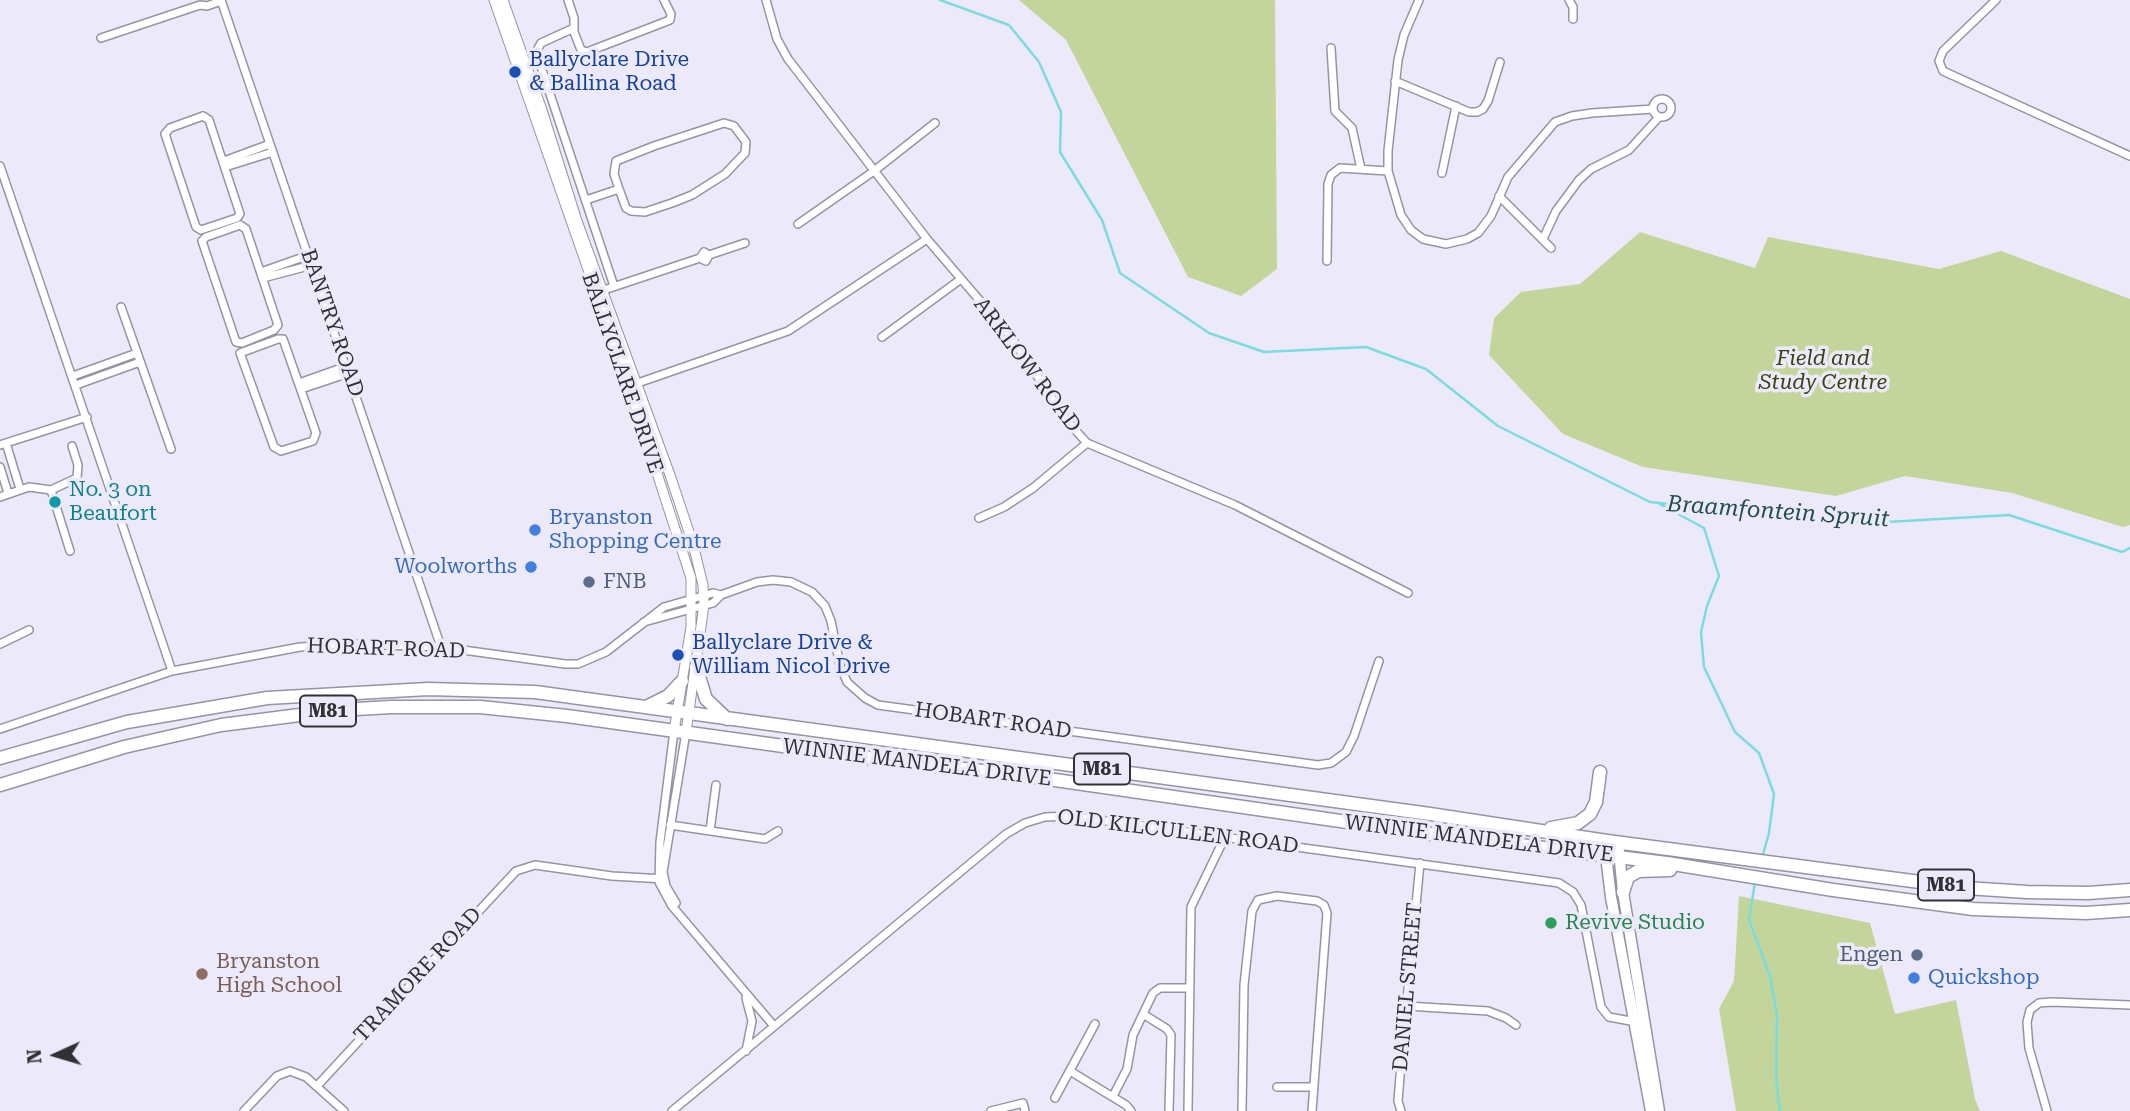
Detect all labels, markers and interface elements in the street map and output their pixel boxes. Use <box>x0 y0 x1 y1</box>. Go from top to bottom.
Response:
place label: Ballyclare Drive & Ballina Road <box>529 47 689 97</box>
marker: Ballyclare Drive & Ballina Road <box>507 64 523 80</box>
street label: BANTRY ROAD <box>295 246 369 400</box>
street label: BALLYCLARE DRIVE <box>576 270 668 476</box>
street label: ARKLOW ROAD <box>968 293 1086 437</box>
park label: Field and Study Centre <box>1759 346 1887 396</box>
place label: No. 3 on Beaufort <box>69 477 157 527</box>
water label: Braamfontein Spruit <box>1666 490 1890 534</box>
marker: No. 3 on Beaufort <box>47 494 63 510</box>
place label: Bryanston Shopping Centre <box>549 505 722 555</box>
marker: Bryanston Shopping Centre <box>527 522 543 538</box>
place label: Woolworths <box>394 554 517 580</box>
marker: Woolworths <box>523 559 539 575</box>
place label: FNB <box>603 569 646 595</box>
marker: FNB <box>581 574 597 590</box>
place label: Ballyclare Drive & William Nicol Drive <box>692 630 890 680</box>
street label: HOBART ROAD <box>307 634 465 664</box>
marker: Ballyclare Drive & William Nicol Drive <box>670 647 686 663</box>
road number: M81 <box>300 696 356 726</box>
street label: HOBART ROAD <box>913 698 1073 744</box>
street label: WINNIE MANDELA DRIVE <box>781 734 1053 792</box>
road number: M81 <box>1074 754 1130 784</box>
street label: OLD KILCULLEN ROAD <box>1056 805 1300 859</box>
street label: WINNIE MANDELA DRIVE <box>1343 810 1615 868</box>
road number: M81 <box>1918 870 1974 900</box>
street label: TRAMORE ROAD <box>349 902 487 1048</box>
street label: DANIEL STREET <box>1388 902 1428 1072</box>
place label: Revive Studio <box>1565 910 1705 936</box>
marker: Revive Studio <box>1543 915 1559 931</box>
place label: Engen <box>1840 942 1903 968</box>
marker: Engen <box>1909 947 1925 963</box>
place label: Bryanston High School <box>216 949 342 999</box>
place label: Quickshop <box>1928 965 2039 991</box>
marker: Bryanston High School <box>194 966 210 982</box>
marker: Quickshop <box>1906 970 1922 986</box>
north arrow <box>21 1020 91 1090</box>
text: N <box>23 1048 47 1065</box>

